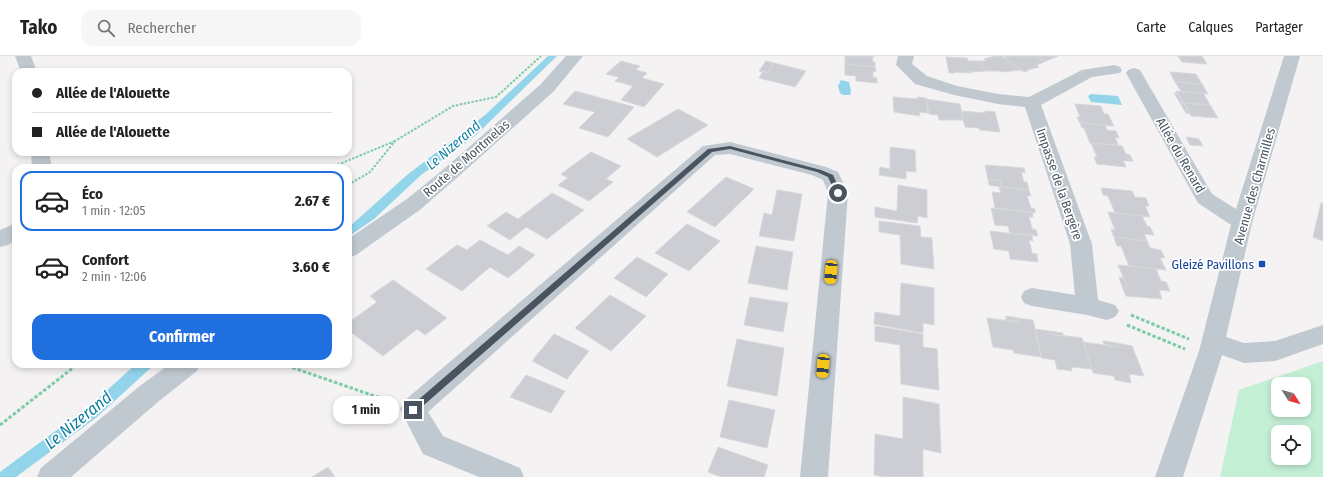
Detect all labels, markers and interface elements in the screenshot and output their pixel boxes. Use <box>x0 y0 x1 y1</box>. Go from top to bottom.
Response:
search box <box>81 10 361 46</box>
text: Tako <box>20 16 57 39</box>
icon: search <box>95 17 117 39</box>
text: Rechercher <box>127 19 196 37</box>
text: Carte <box>1136 19 1166 36</box>
text: Calques <box>1188 19 1233 36</box>
text: Partager <box>1255 19 1303 36</box>
text: Allée de l'Alouette <box>56 84 170 102</box>
street label: Allée du Renard <box>1153 115 1208 195</box>
street label: Route de Montmelas <box>420 117 513 200</box>
water label: Le Nizerand <box>423 117 484 174</box>
text: Allée de l'Alouette <box>56 123 170 141</box>
street label: Impasse de la Bergère <box>1033 126 1086 242</box>
street label: Avenue des Charmilles <box>1231 126 1278 246</box>
icon: car <box>34 183 70 219</box>
route start <box>829 184 847 202</box>
text: Éco <box>82 185 103 203</box>
text: 2.67 € <box>295 192 330 210</box>
text: 1 min · 12:05 <box>82 203 145 218</box>
icon: car <box>34 249 70 285</box>
text: Confort <box>82 251 129 269</box>
place label: Gleizé Pavillons <box>1172 257 1254 272</box>
text: 3.60 € <box>292 258 330 276</box>
marker: Gleizé Pavillons <box>1257 259 1267 269</box>
car <box>824 260 838 284</box>
text: 2 min · 12:06 <box>82 269 147 284</box>
button: Confirmer <box>32 314 332 360</box>
car <box>816 354 830 378</box>
north arrow <box>1271 377 1311 417</box>
map controls <box>1271 377 1311 465</box>
water label: Le Nizerand <box>40 387 116 454</box>
callout: 1 min <box>333 396 399 424</box>
route end <box>404 401 422 419</box>
text: 1 min <box>352 402 380 417</box>
button: locate <box>1271 425 1311 465</box>

